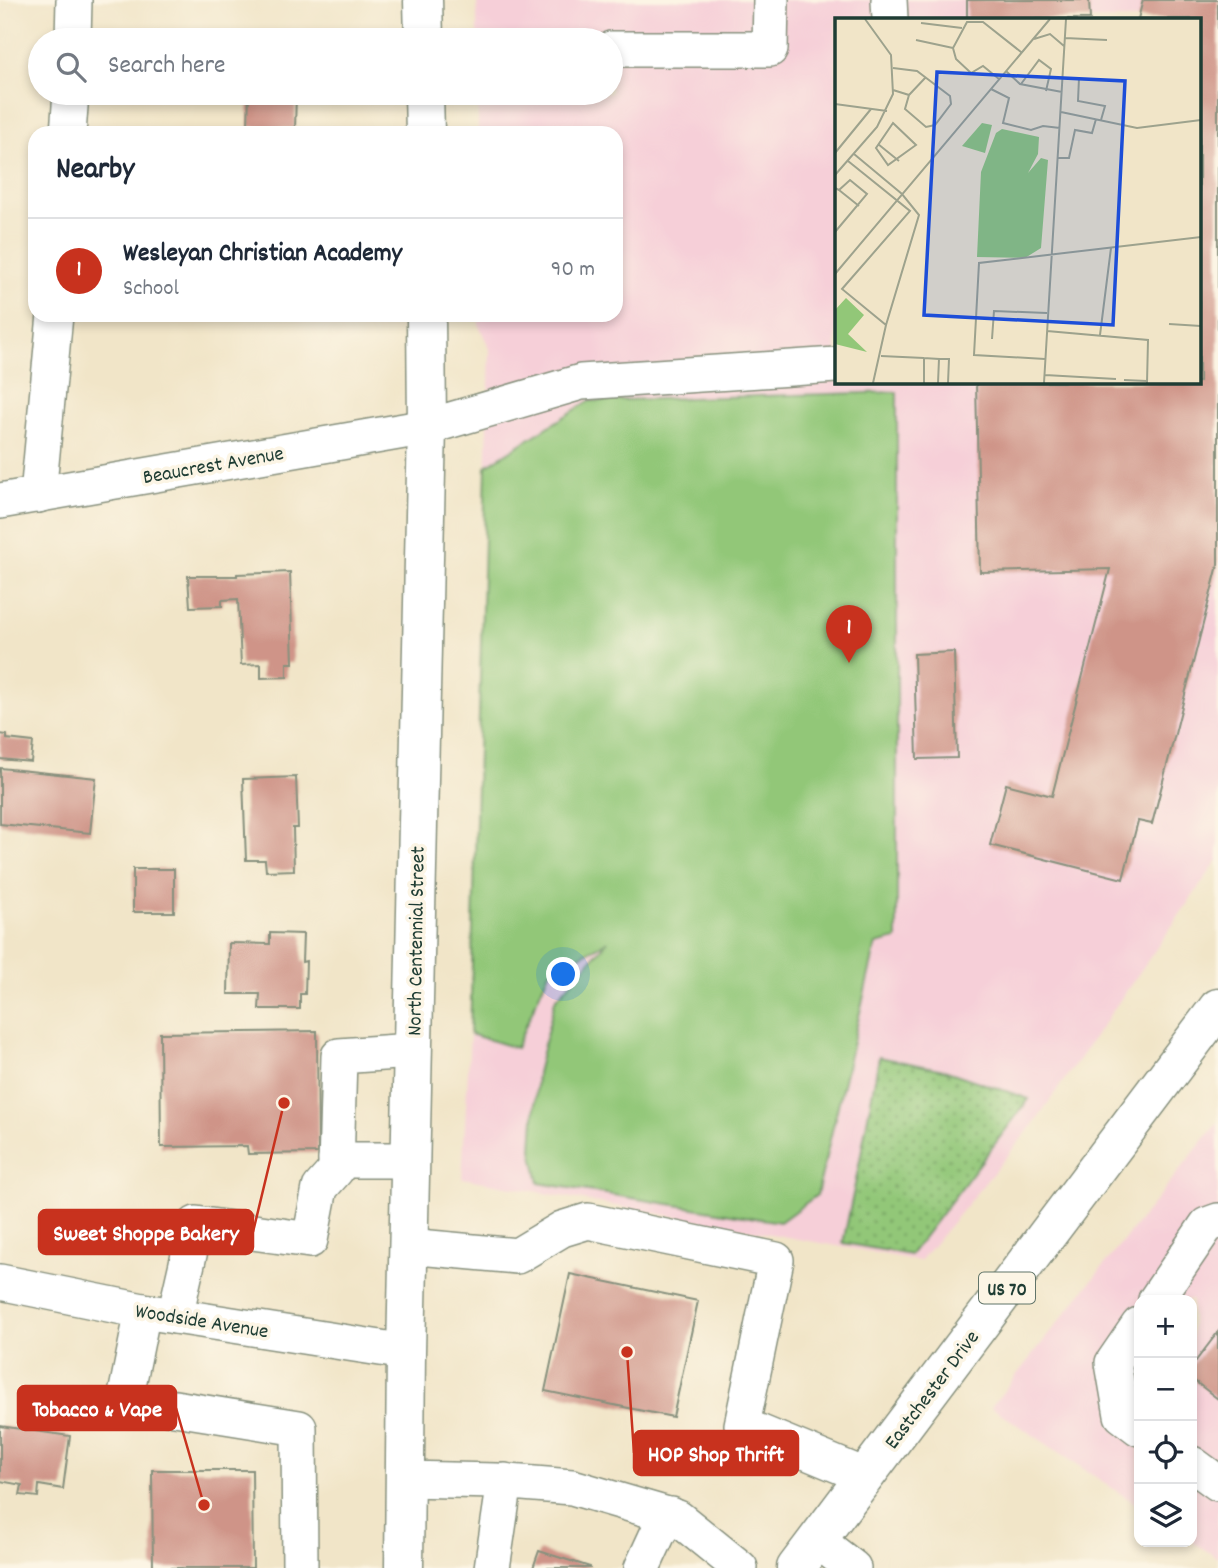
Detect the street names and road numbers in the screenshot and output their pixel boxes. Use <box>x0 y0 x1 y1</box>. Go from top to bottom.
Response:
street label: Beaucrest Avenue <box>141 440 286 494</box>
street label: North Centennial Street <box>401 846 435 1036</box>
road number: US 70 <box>979 1272 1035 1304</box>
street label: Woodside Avenue <box>133 1298 270 1348</box>
street label: Eastchester Drive <box>879 1325 988 1457</box>

